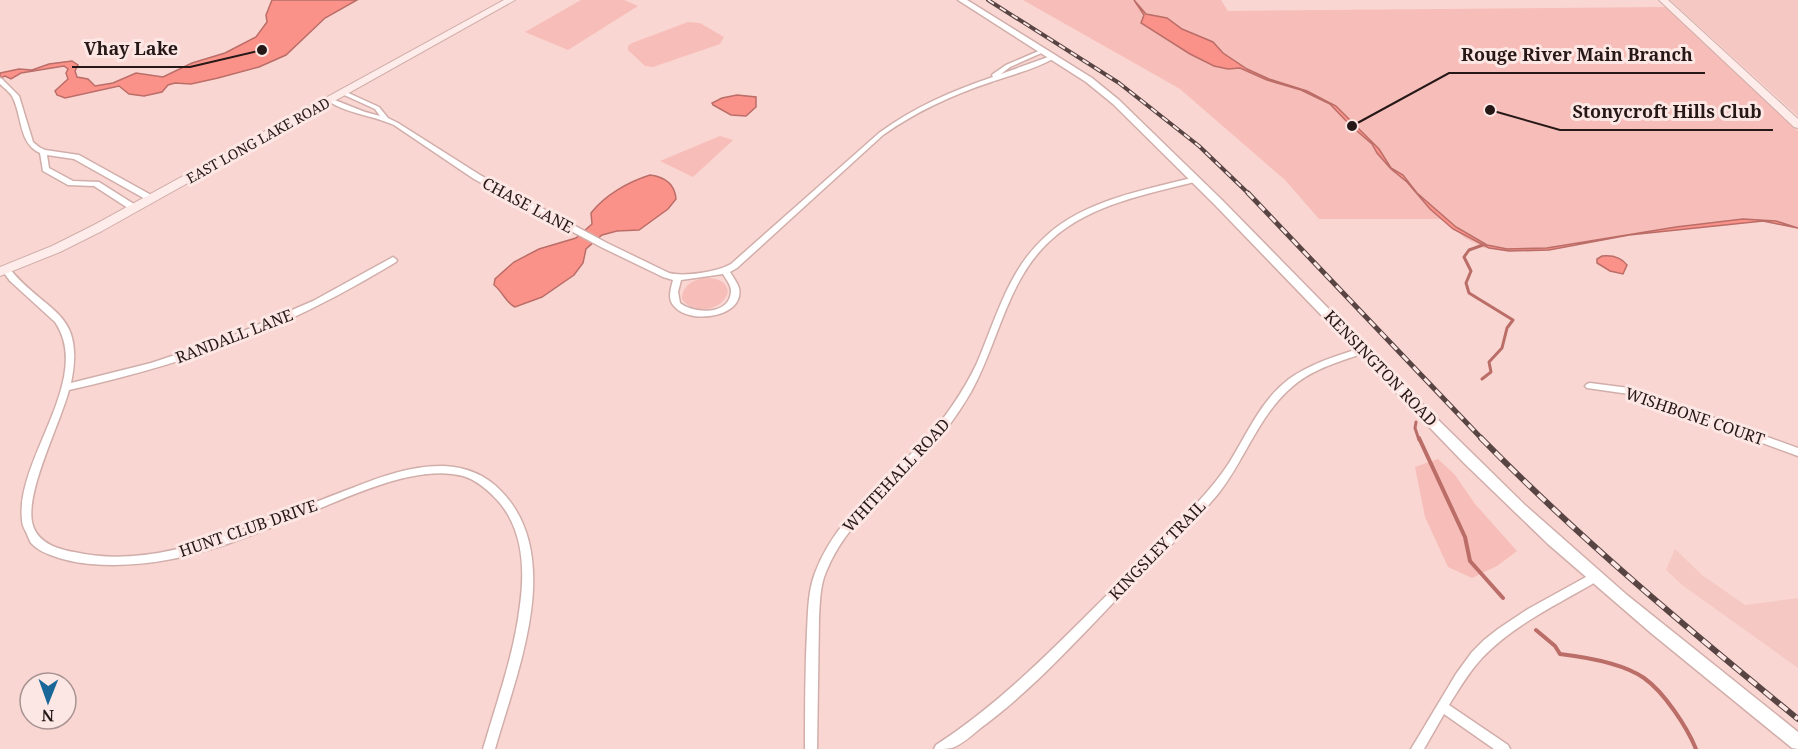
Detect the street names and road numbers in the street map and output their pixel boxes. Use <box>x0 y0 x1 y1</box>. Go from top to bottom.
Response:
street label: EAST LONG LAKE ROAD <box>183 93 333 187</box>
street label: CHASE LANE <box>479 172 577 238</box>
street label: RANDALL LANE <box>172 303 296 369</box>
street label: KENSINGTON ROAD <box>1320 305 1442 431</box>
street label: WISHBONE COURT <box>1622 382 1768 450</box>
street label: WHITEHALL ROAD <box>838 413 954 537</box>
street label: HUNT CLUB DRIVE <box>176 494 320 562</box>
street label: KINGSLEY TRAIL <box>1104 495 1210 605</box>

